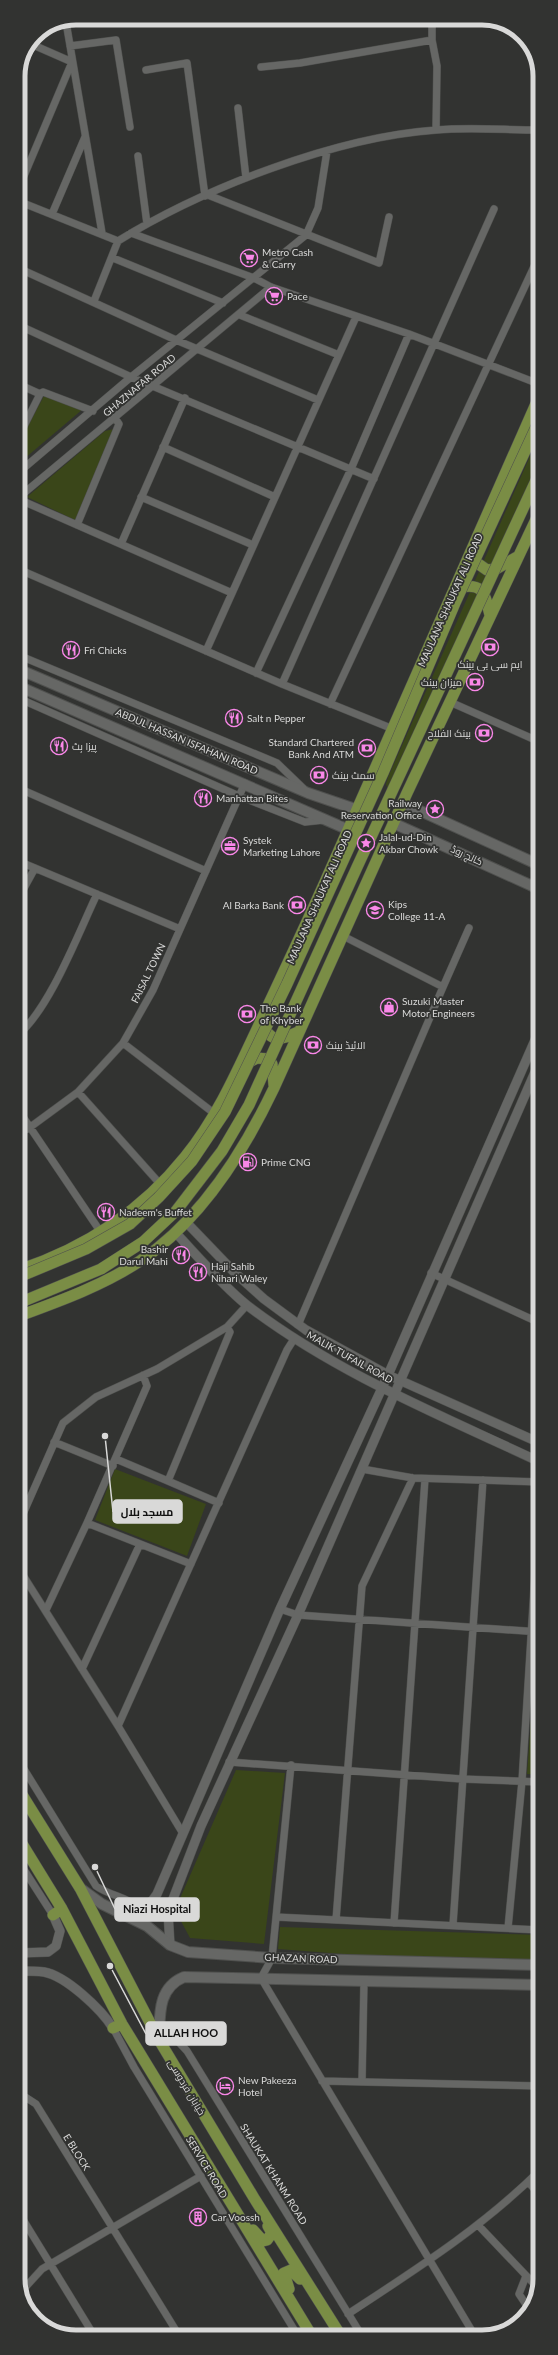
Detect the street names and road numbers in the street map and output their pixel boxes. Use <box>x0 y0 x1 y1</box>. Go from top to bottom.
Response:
street label: GHAZNAFAR ROAD <box>100 351 178 419</box>
street label: MAULANA SHAUKAT ALI ROAD <box>415 531 485 669</box>
street label: ABDUL HASSAN ISFAHANI ROAD <box>114 705 260 777</box>
street label: MAULANA SHAUKAT ALI ROAD <box>284 828 354 966</box>
street label: کالج روڈ <box>449 842 485 868</box>
street label: FAISAL TOWN <box>128 941 168 1005</box>
street label: MALIK TUFAIL ROAD <box>305 1328 395 1386</box>
street label: GHAZAN ROAD <box>264 1951 338 1965</box>
street label: خیابان فردوسی <box>165 2057 208 2117</box>
street label: SHAUKAT KHANM ROAD <box>238 2121 310 2227</box>
street label: E BLOCK <box>61 2131 93 2173</box>
street label: SERVICE ROAD <box>184 2134 230 2201</box>

